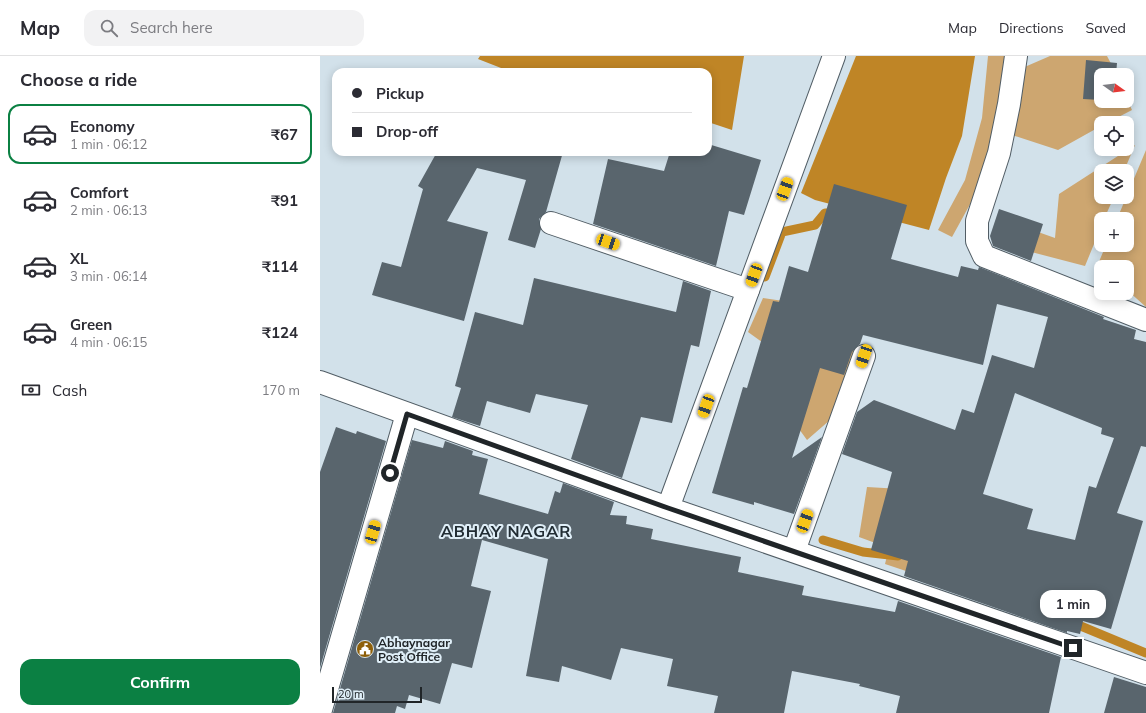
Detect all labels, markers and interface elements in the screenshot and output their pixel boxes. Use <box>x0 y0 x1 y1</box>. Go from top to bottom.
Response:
search box <box>84 10 364 46</box>
text: Map <box>20 16 60 40</box>
icon: search <box>98 17 120 39</box>
text: Search here <box>130 18 213 37</box>
text: Map <box>948 19 977 37</box>
text: Directions <box>999 19 1064 37</box>
text: Saved <box>1086 19 1126 37</box>
text: Choose a ride <box>20 68 137 91</box>
north arrow <box>1094 68 1134 108</box>
map controls <box>1094 68 1134 300</box>
text: Pickup <box>376 84 424 103</box>
icon: car <box>22 116 58 152</box>
button: locate <box>1094 116 1134 156</box>
text: Economy <box>70 117 135 136</box>
text: Drop-off <box>376 122 438 141</box>
text: ₹67 <box>271 125 298 144</box>
text: 1 min · 06:12 <box>70 136 147 152</box>
button: layers <box>1094 164 1134 204</box>
car <box>775 176 795 202</box>
icon: car <box>22 182 58 218</box>
text: Comfort <box>70 183 128 202</box>
text: ₹91 <box>271 191 298 210</box>
text: 2 min · 06:13 <box>70 202 147 218</box>
button: + <box>1094 212 1134 252</box>
car <box>595 232 621 252</box>
icon: car <box>22 248 58 284</box>
text: XL <box>70 249 88 268</box>
text: ₹114 <box>262 257 298 276</box>
button: − <box>1094 260 1134 300</box>
car <box>744 262 764 288</box>
text: 3 min · 06:14 <box>70 268 147 284</box>
icon: car <box>22 314 58 350</box>
text: Green <box>70 315 112 334</box>
text: ₹124 <box>262 323 298 342</box>
text: 4 min · 06:15 <box>70 334 147 350</box>
car <box>854 343 874 369</box>
icon: cash <box>20 379 42 401</box>
text: Cash <box>52 381 87 400</box>
text: 170 m <box>262 382 300 398</box>
car <box>696 393 716 419</box>
route start <box>381 464 399 482</box>
car <box>795 508 815 534</box>
car <box>364 519 382 545</box>
district label: ABHAY NAGAR <box>441 521 571 541</box>
callout: 1 min <box>1040 590 1106 618</box>
text: 1 min <box>1056 596 1090 612</box>
place label: Abhaynagar Post Office <box>378 635 450 664</box>
public building icon: Abhaynagar Post Office <box>355 639 375 659</box>
route end <box>1064 639 1082 657</box>
button: Confirm <box>20 659 300 705</box>
scale bar <box>332 685 422 704</box>
text: 20 m <box>338 687 364 701</box>

